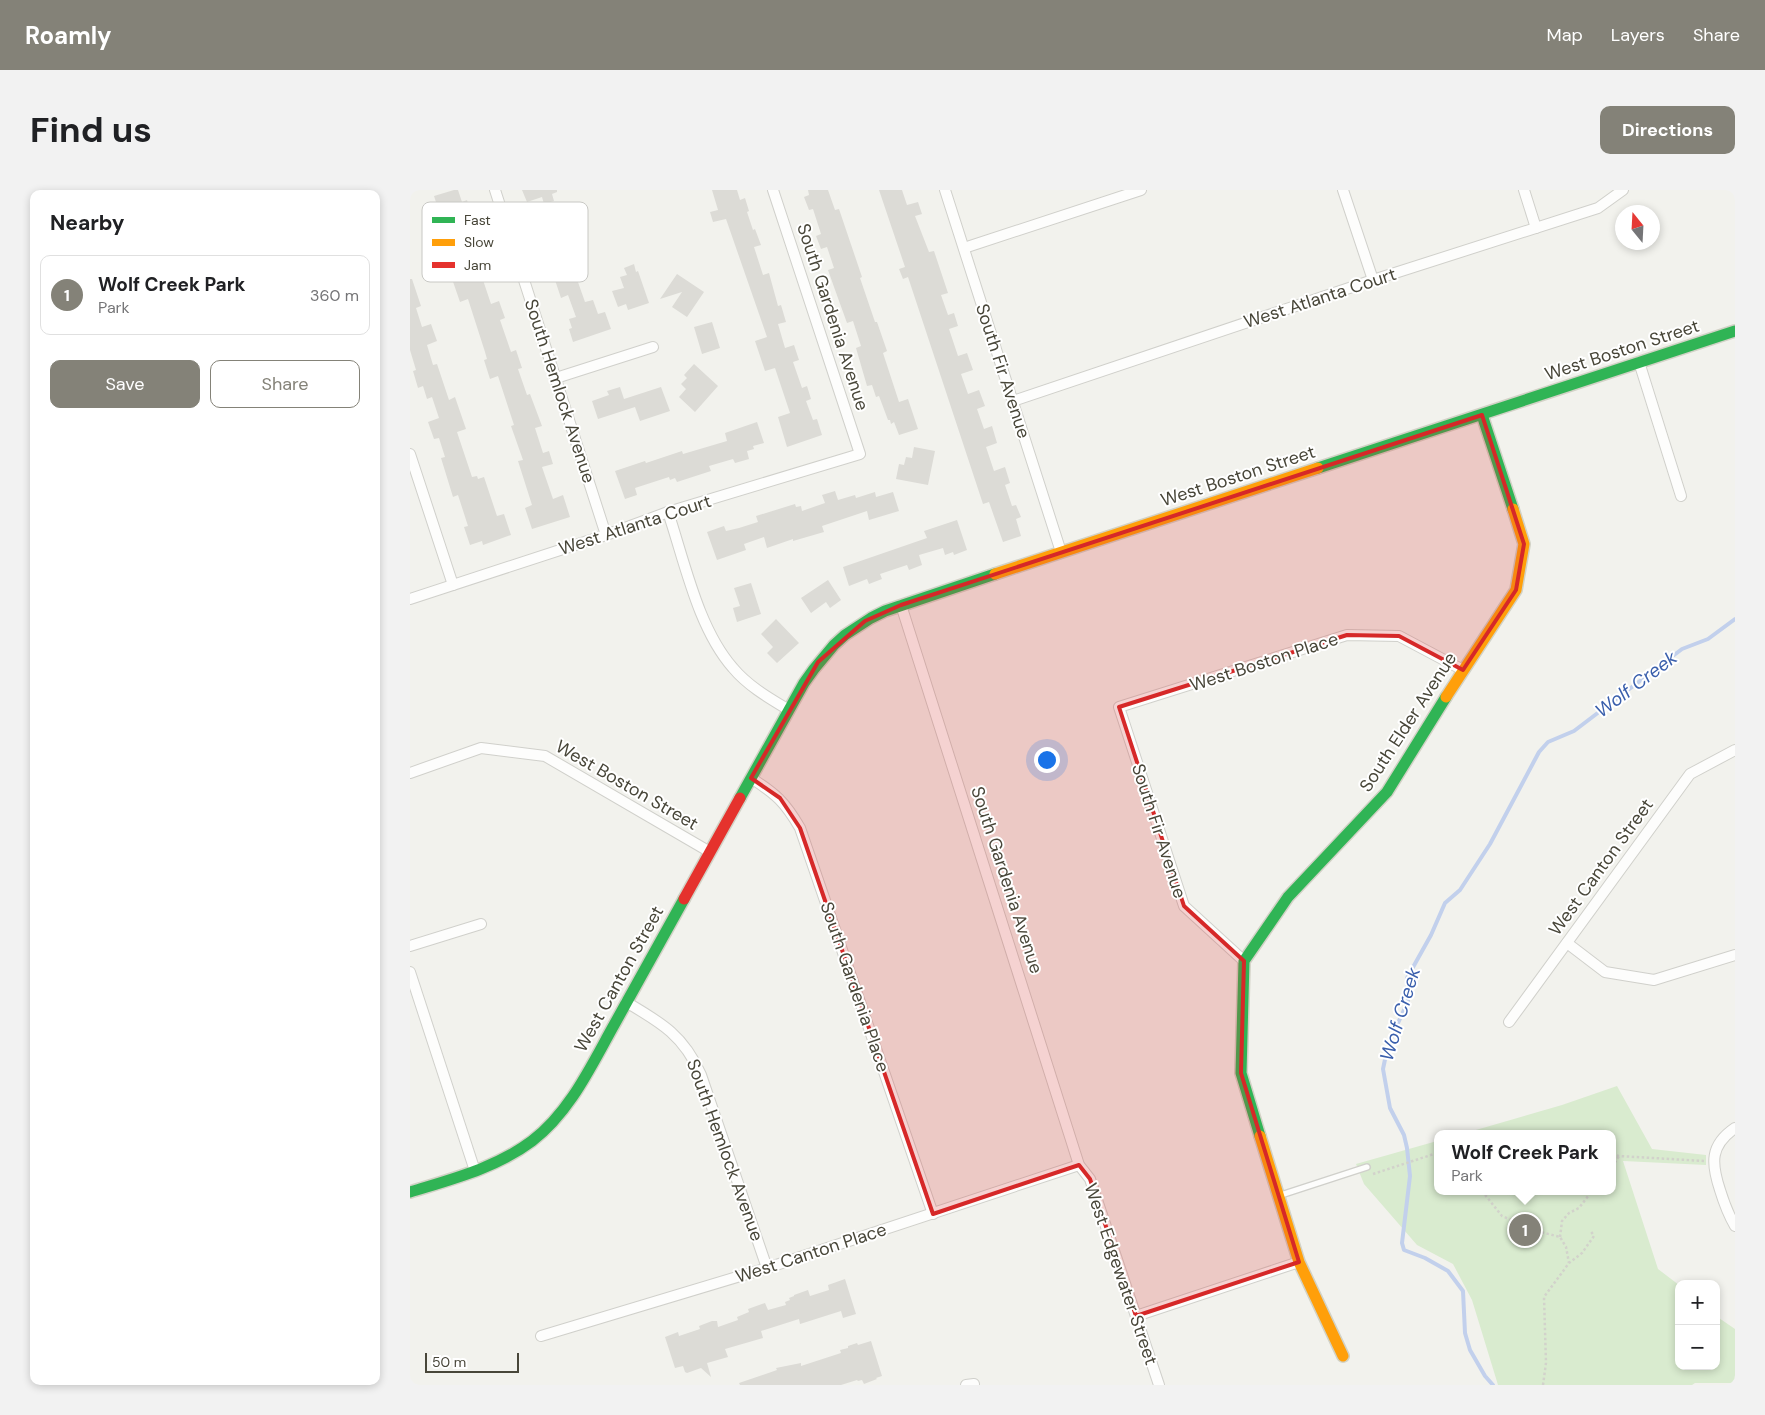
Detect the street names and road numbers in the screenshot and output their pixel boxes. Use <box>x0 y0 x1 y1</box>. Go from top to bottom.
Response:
street label: South Gardenia Avenue <box>791 220 875 414</box>
street label: West Atlanta Court <box>1241 262 1399 334</box>
street label: South Hemlock Avenue <box>519 296 601 486</box>
street label: South Fir Avenue <box>970 301 1036 441</box>
street label: West Boston Street <box>1542 314 1702 386</box>
street label: West Boston Street <box>1158 440 1318 512</box>
street label: West Atlanta Court <box>556 489 714 561</box>
street label: West Boston Place <box>1187 627 1341 697</box>
street label: South Elder Avenue <box>1354 648 1462 796</box>
street label: West Boston Street <box>551 734 703 836</box>
street label: South Fir Avenue <box>1126 761 1192 901</box>
street label: South Gardenia Avenue <box>965 783 1049 977</box>
street label: West Canton Street <box>1543 794 1659 940</box>
street label: South Gardenia Place <box>815 899 895 1075</box>
street label: West Canton Street <box>569 902 669 1056</box>
street label: South Hemlock Avenue <box>681 1056 769 1244</box>
street label: West Edgewater Street <box>1079 1180 1163 1368</box>
street label: West Canton Place <box>732 1217 890 1289</box>

